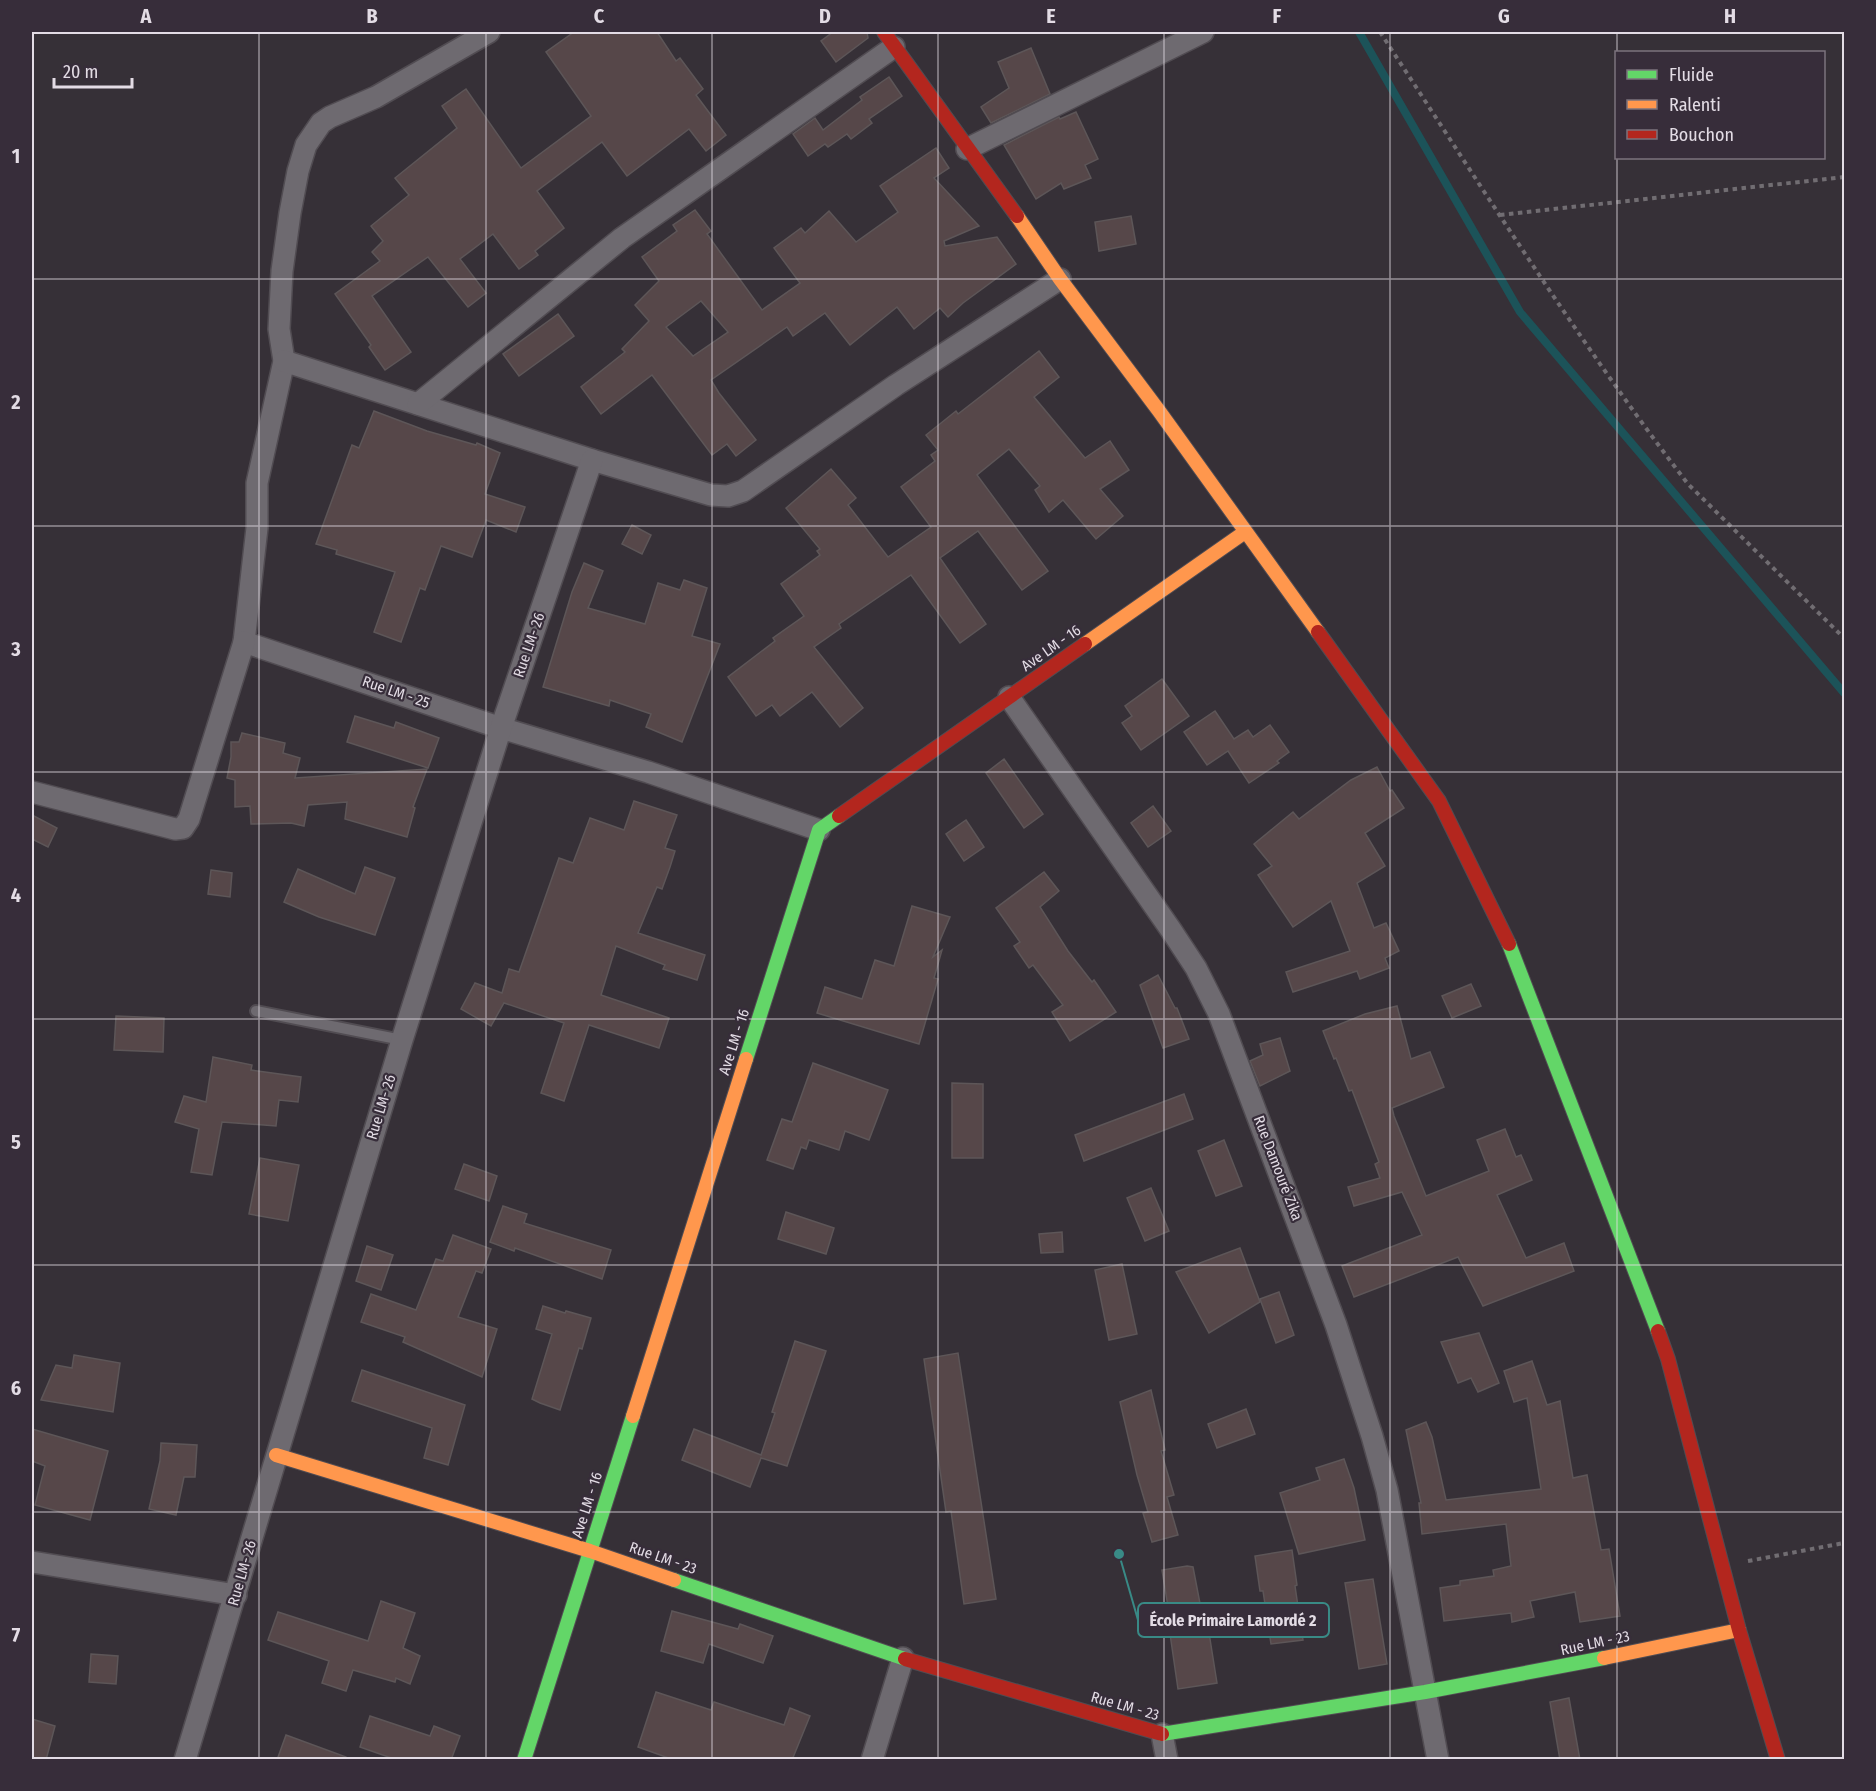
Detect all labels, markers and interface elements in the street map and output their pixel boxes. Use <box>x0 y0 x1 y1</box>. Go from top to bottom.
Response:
text: A <box>140 4 153 28</box>
text: B <box>366 4 378 28</box>
text: C <box>594 4 605 28</box>
text: D <box>819 4 831 28</box>
text: E <box>1046 4 1056 28</box>
text: F <box>1273 4 1282 28</box>
text: G <box>1498 4 1510 28</box>
text: H <box>1724 4 1736 28</box>
scale bar <box>54 51 132 89</box>
legend <box>1615 51 1825 159</box>
text: 20 m <box>63 61 98 83</box>
text: Fluide <box>1669 64 1714 86</box>
text: Ralenti <box>1669 94 1721 116</box>
text: Bouchon <box>1669 124 1734 146</box>
text: 1 <box>12 144 20 168</box>
text: 2 <box>10 390 21 414</box>
street label: Rue LM- 26 <box>510 610 548 680</box>
street label: Ave LM - 16 <box>1018 621 1084 675</box>
text: 3 <box>10 637 21 661</box>
street label: Rue LM - 25 <box>360 672 432 712</box>
text: 4 <box>11 883 21 907</box>
street label: Ave LM - 16 <box>715 1007 753 1077</box>
street label: Rue LM- 26 <box>363 1072 399 1142</box>
street label: Rue Damouré Zika <box>1250 1113 1306 1223</box>
text: 5 <box>11 1130 21 1154</box>
text: 6 <box>11 1376 21 1400</box>
street label: Ave LM - 16 <box>568 1470 606 1540</box>
street label: Rue LM- 26 <box>224 1538 260 1608</box>
street label: Rue LM - 23 <box>627 1538 699 1578</box>
callout: École Primaire Lamordé 2 <box>1138 1603 1329 1637</box>
text: École Primaire Lamordé 2 <box>1150 1610 1317 1630</box>
text: 7 <box>12 1623 21 1647</box>
street label: Rue LM - 23 <box>1559 1627 1631 1659</box>
street label: Rue LM - 23 <box>1089 1688 1161 1724</box>

